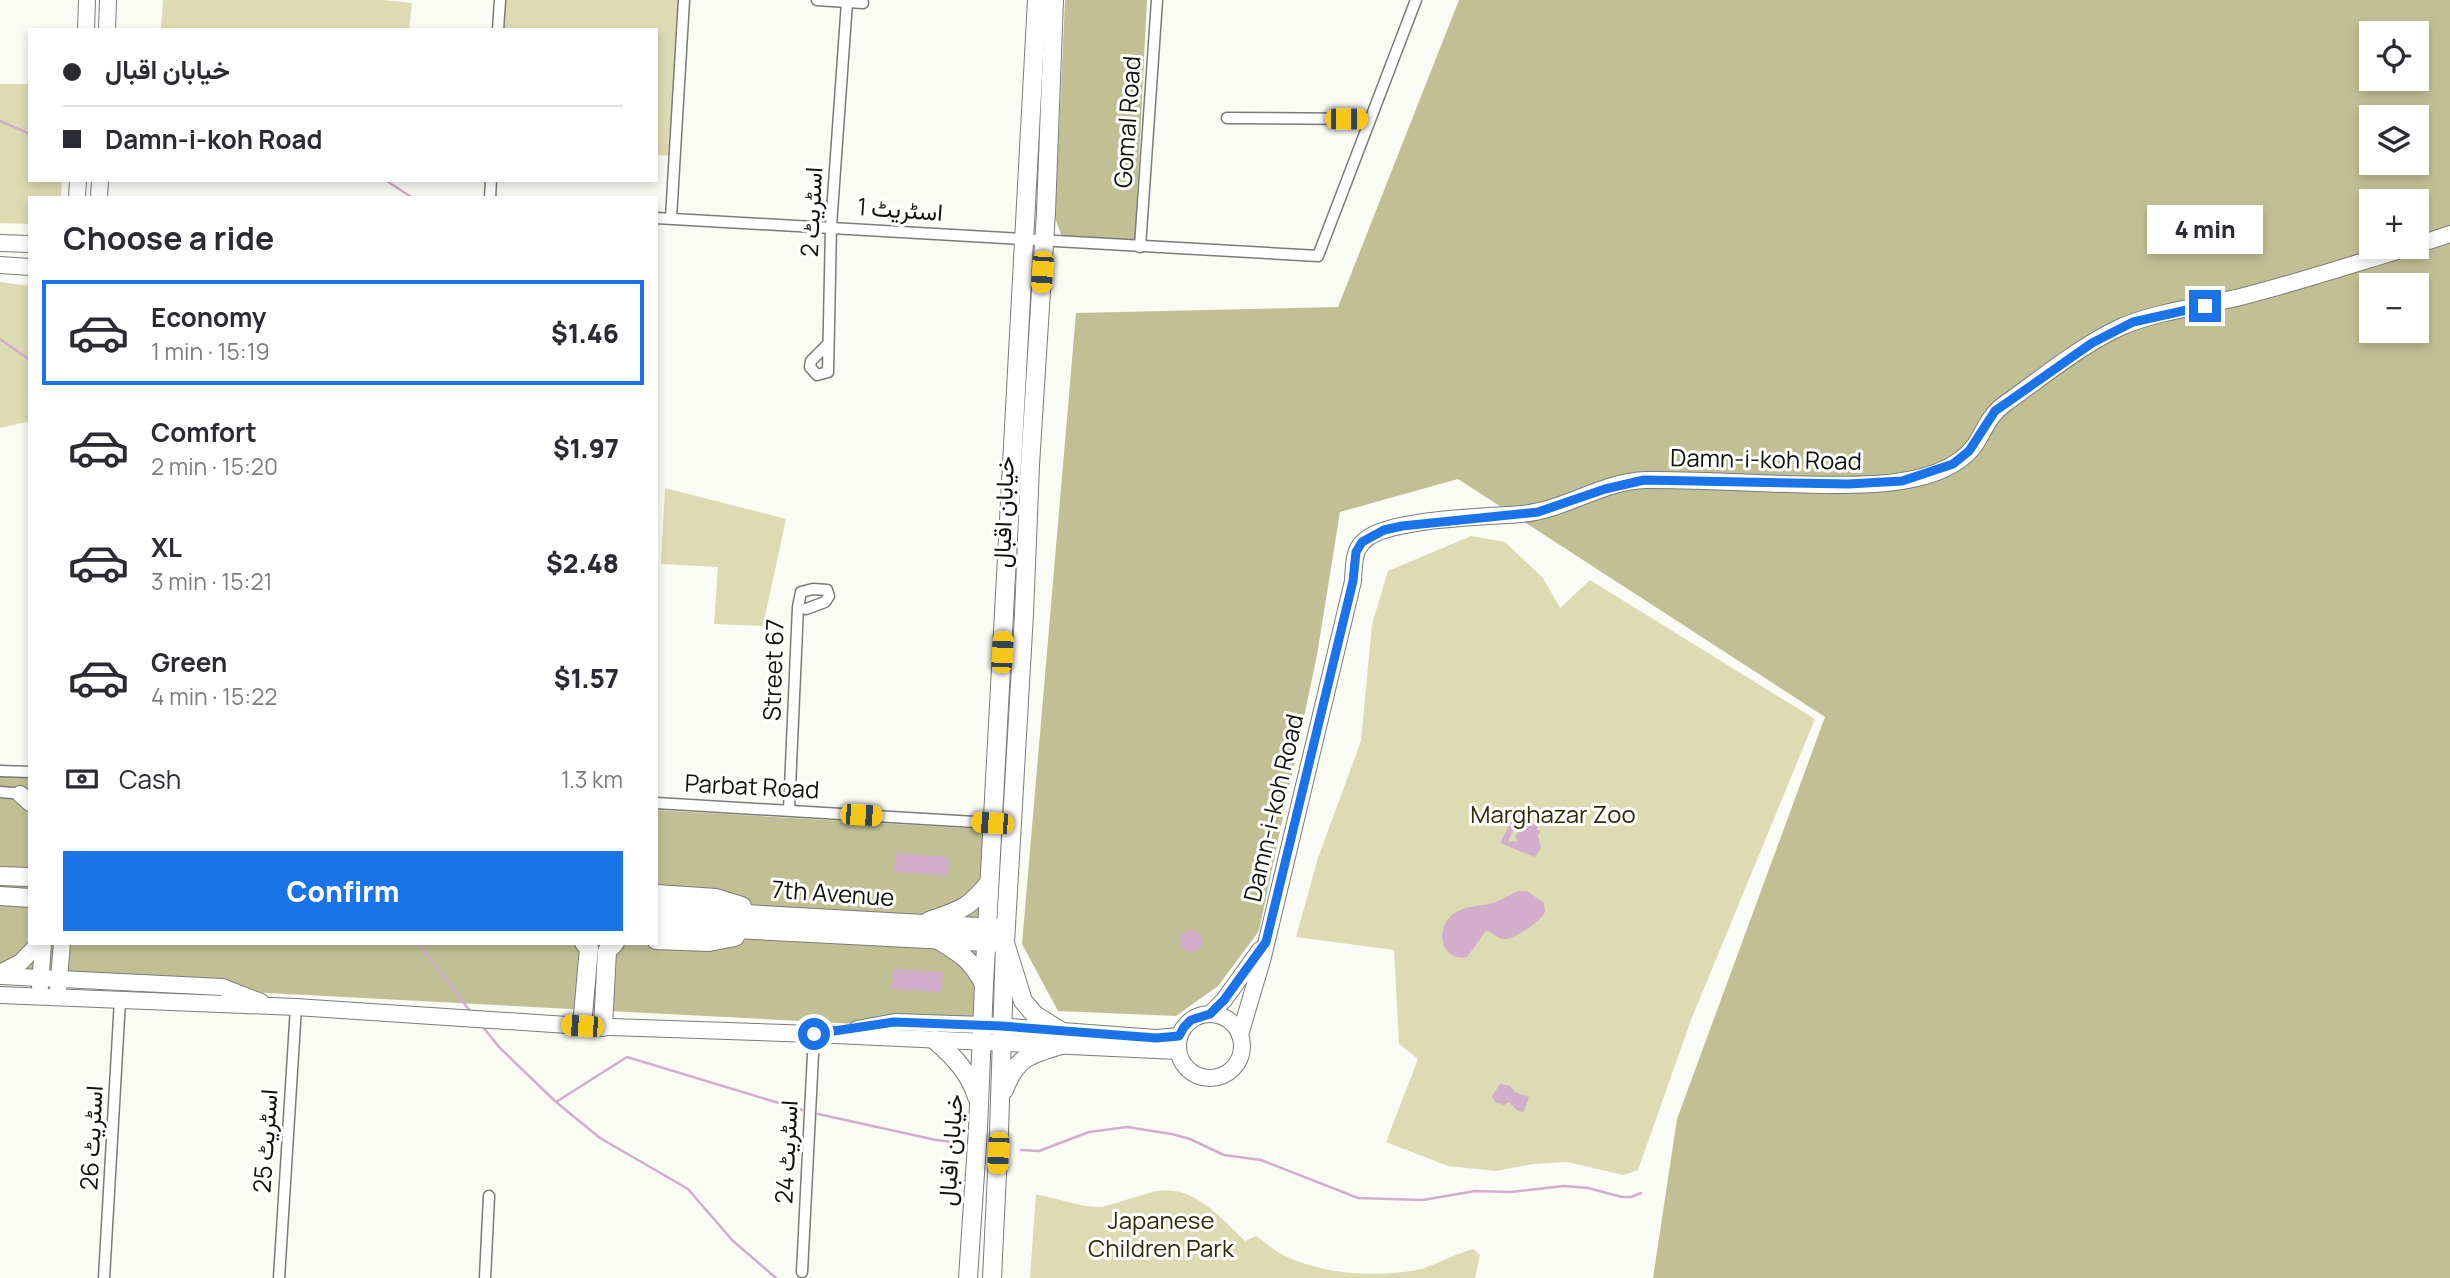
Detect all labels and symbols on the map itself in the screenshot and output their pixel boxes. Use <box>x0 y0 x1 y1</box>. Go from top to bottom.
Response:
street label: Gomal Road <box>1105 55 1148 189</box>
car <box>1326 109 1368 130</box>
street label: اسٹریٹ 2 <box>792 166 829 258</box>
street label: اسٹریٹ 1 <box>856 189 944 228</box>
callout: 4 min <box>2147 204 2263 254</box>
car <box>1031 250 1054 294</box>
route end <box>2189 290 2221 322</box>
street label: Damn-i-koh Road <box>1670 440 1862 477</box>
street label: خیابان اقبال <box>984 455 1021 568</box>
street label: Street 67 <box>754 618 791 722</box>
car <box>991 630 1014 674</box>
street label: Damn-i-koh Road <box>1235 711 1310 905</box>
street label: Parbat Road <box>684 765 820 806</box>
park label: Marghazar Zoo <box>1470 797 1636 830</box>
car <box>840 803 883 827</box>
car <box>971 811 1014 835</box>
street label: 7th Avenue <box>771 872 896 913</box>
car <box>561 1014 604 1038</box>
route start <box>798 1018 830 1050</box>
street label: اسٹریٹ 26 <box>71 1085 110 1191</box>
street label: اسٹریٹ 25 <box>244 1088 285 1194</box>
street label: خیابان اقبال <box>929 1093 970 1207</box>
street label: اسٹریٹ 24 <box>766 1099 805 1205</box>
car <box>987 1131 1010 1175</box>
park label: Japanese Children Park <box>1088 1203 1235 1264</box>

